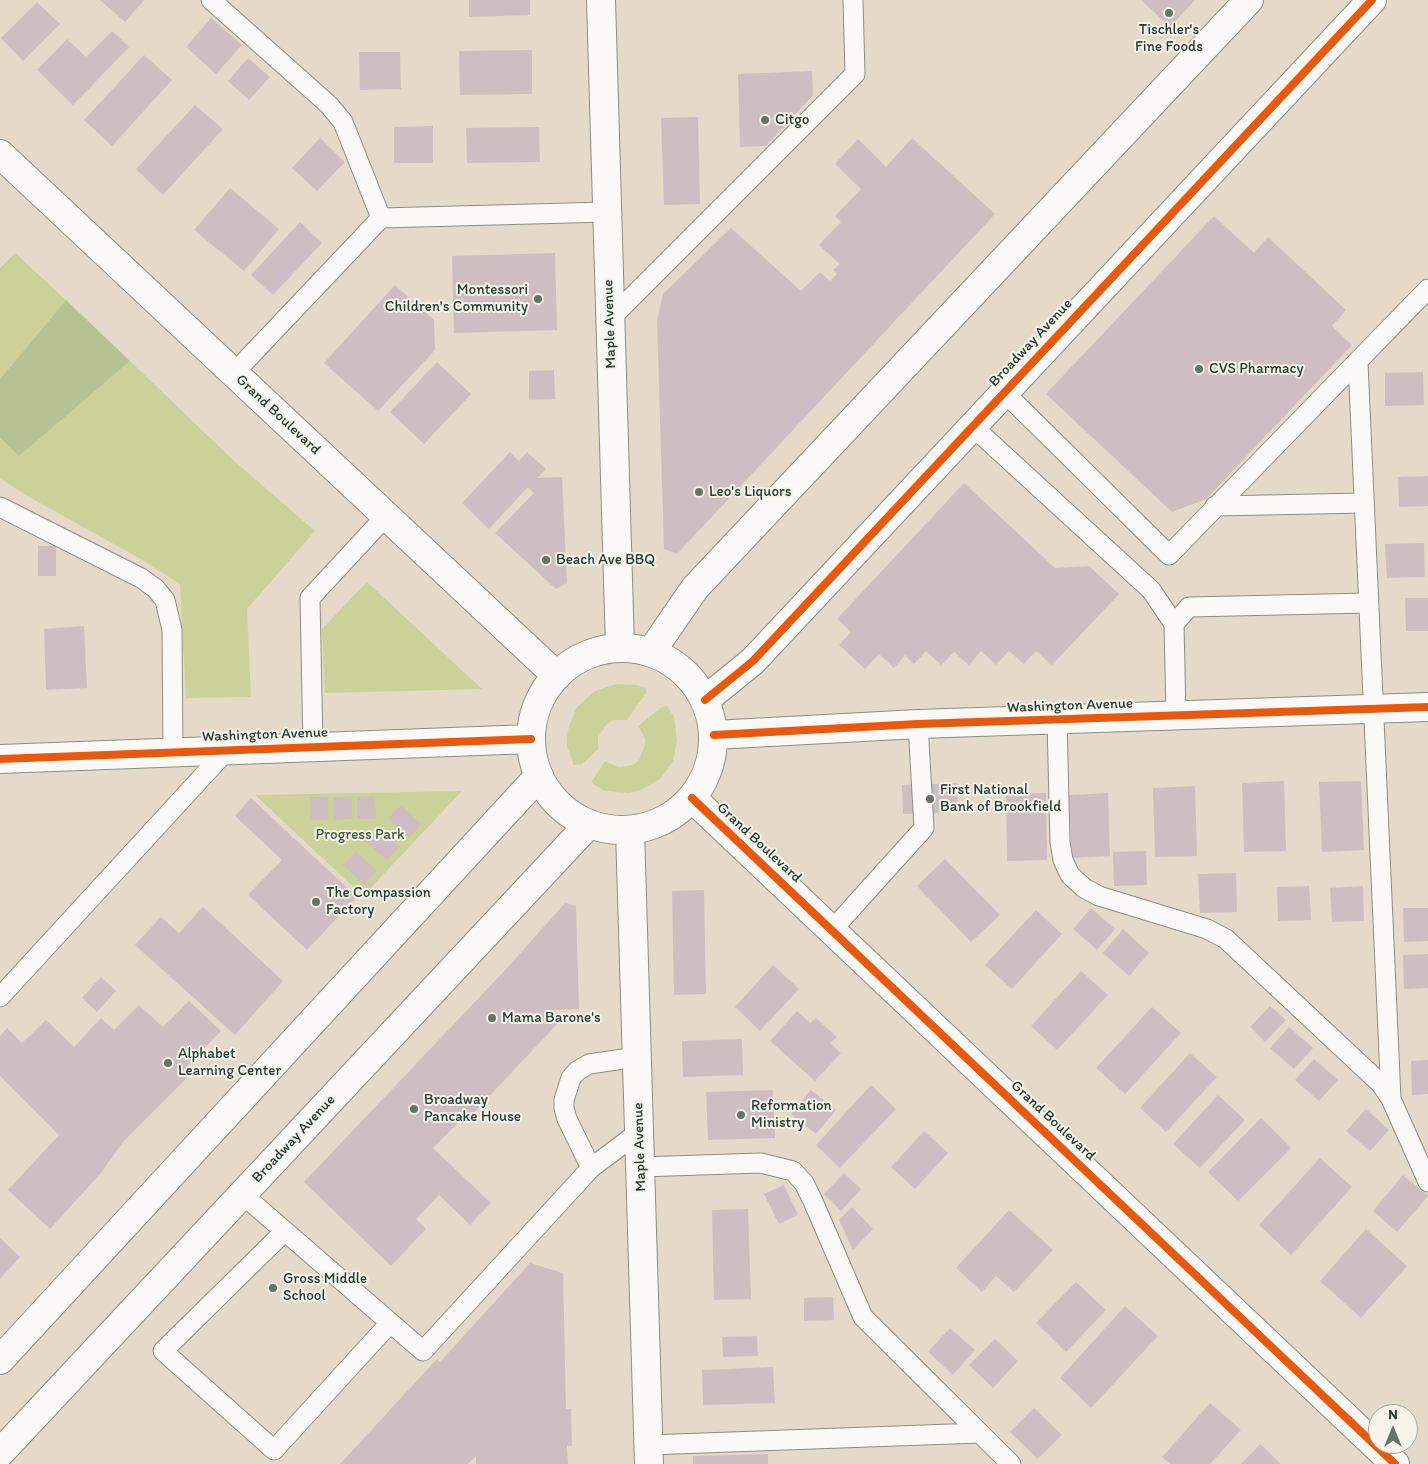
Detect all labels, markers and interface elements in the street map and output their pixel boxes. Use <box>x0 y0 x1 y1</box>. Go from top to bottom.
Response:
marker: Tischler's Fine Foods <box>1163 7 1175 19</box>
place label: Tischler's Fine Foods <box>1135 21 1203 56</box>
place label: Citgo <box>775 111 809 129</box>
marker: Citgo <box>759 114 771 126</box>
street label: Maple Avenue <box>599 279 621 369</box>
place label: Montessori Children's Community <box>385 281 528 316</box>
marker: Montessori Children's Community <box>532 293 544 305</box>
street label: Broadway Avenue <box>986 295 1076 391</box>
place label: CVS Pharmacy <box>1209 360 1303 378</box>
marker: CVS Pharmacy <box>1193 363 1205 375</box>
street label: Grand Boulevard <box>232 371 324 459</box>
place label: Leo's Liquors <box>709 483 792 501</box>
marker: Leo's Liquors <box>693 486 705 498</box>
place label: Beach Ave BBQ <box>556 551 655 569</box>
marker: Beach Ave BBQ <box>540 554 552 566</box>
street label: Washington Avenue <box>1006 695 1134 717</box>
street label: Washington Avenue <box>201 724 329 746</box>
place label: First National Bank of Brookfield <box>940 781 1062 816</box>
marker: First National Bank of Brookfield <box>924 793 936 805</box>
street label: Grand Boulevard <box>713 799 805 887</box>
park label: Progress Park <box>315 826 405 844</box>
place label: The Compassion Factory <box>326 884 431 919</box>
marker: The Compassion Factory <box>310 896 322 908</box>
place label: Mama Barone's <box>502 1009 601 1027</box>
marker: Mama Barone's <box>486 1012 498 1024</box>
place label: Alphabet Learning Center <box>178 1045 281 1080</box>
marker: Alphabet Learning Center <box>162 1057 174 1069</box>
street label: Grand Boulevard <box>1007 1077 1099 1165</box>
street label: Broadway Avenue <box>249 1091 339 1187</box>
place label: Broadway Pancake House <box>424 1091 521 1126</box>
place label: Reformation Ministry <box>751 1097 832 1132</box>
street label: Maple Avenue <box>629 1102 651 1192</box>
marker: Broadway Pancake House <box>408 1103 420 1115</box>
marker: Reformation Ministry <box>735 1109 747 1121</box>
place label: Gross Middle School <box>283 1270 367 1305</box>
marker: Gross Middle School <box>267 1282 279 1294</box>
north arrow <box>1368 1404 1418 1454</box>
text: N <box>1388 1406 1398 1423</box>

